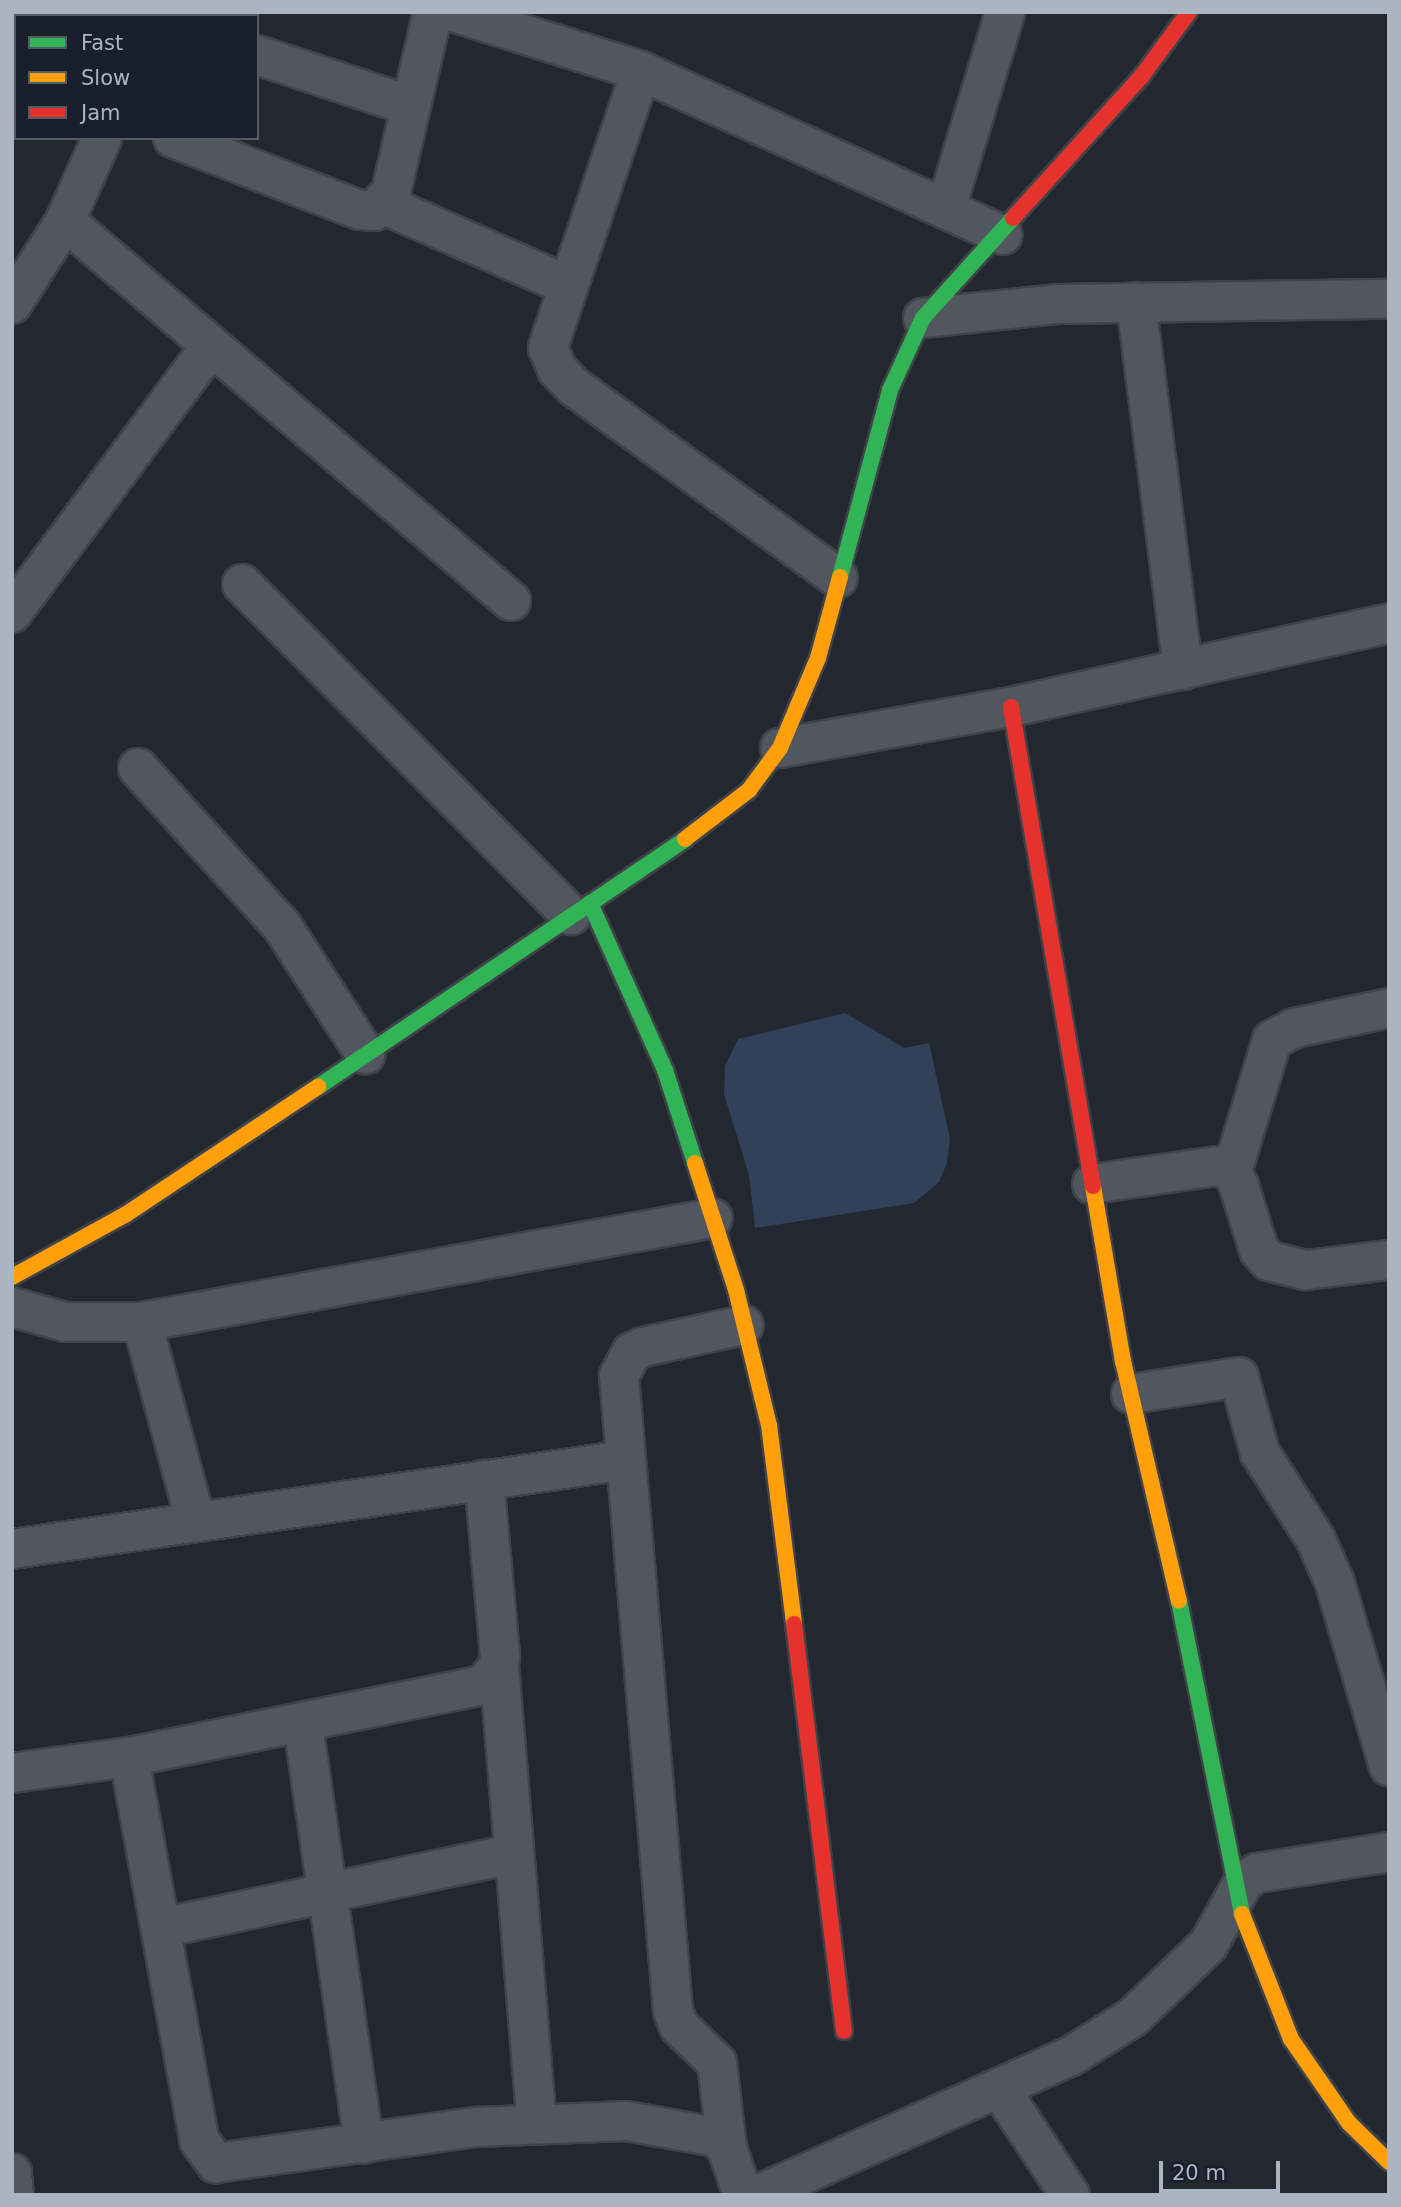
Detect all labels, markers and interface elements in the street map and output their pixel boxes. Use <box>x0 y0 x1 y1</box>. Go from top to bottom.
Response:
legend <box>14 14 259 140</box>
text: Fast <box>81 31 123 55</box>
text: Slow <box>81 66 130 90</box>
text: Jam <box>81 101 121 125</box>
scale bar <box>1163 2148 1284 2192</box>
text: 20 m <box>1172 2161 1226 2185</box>

